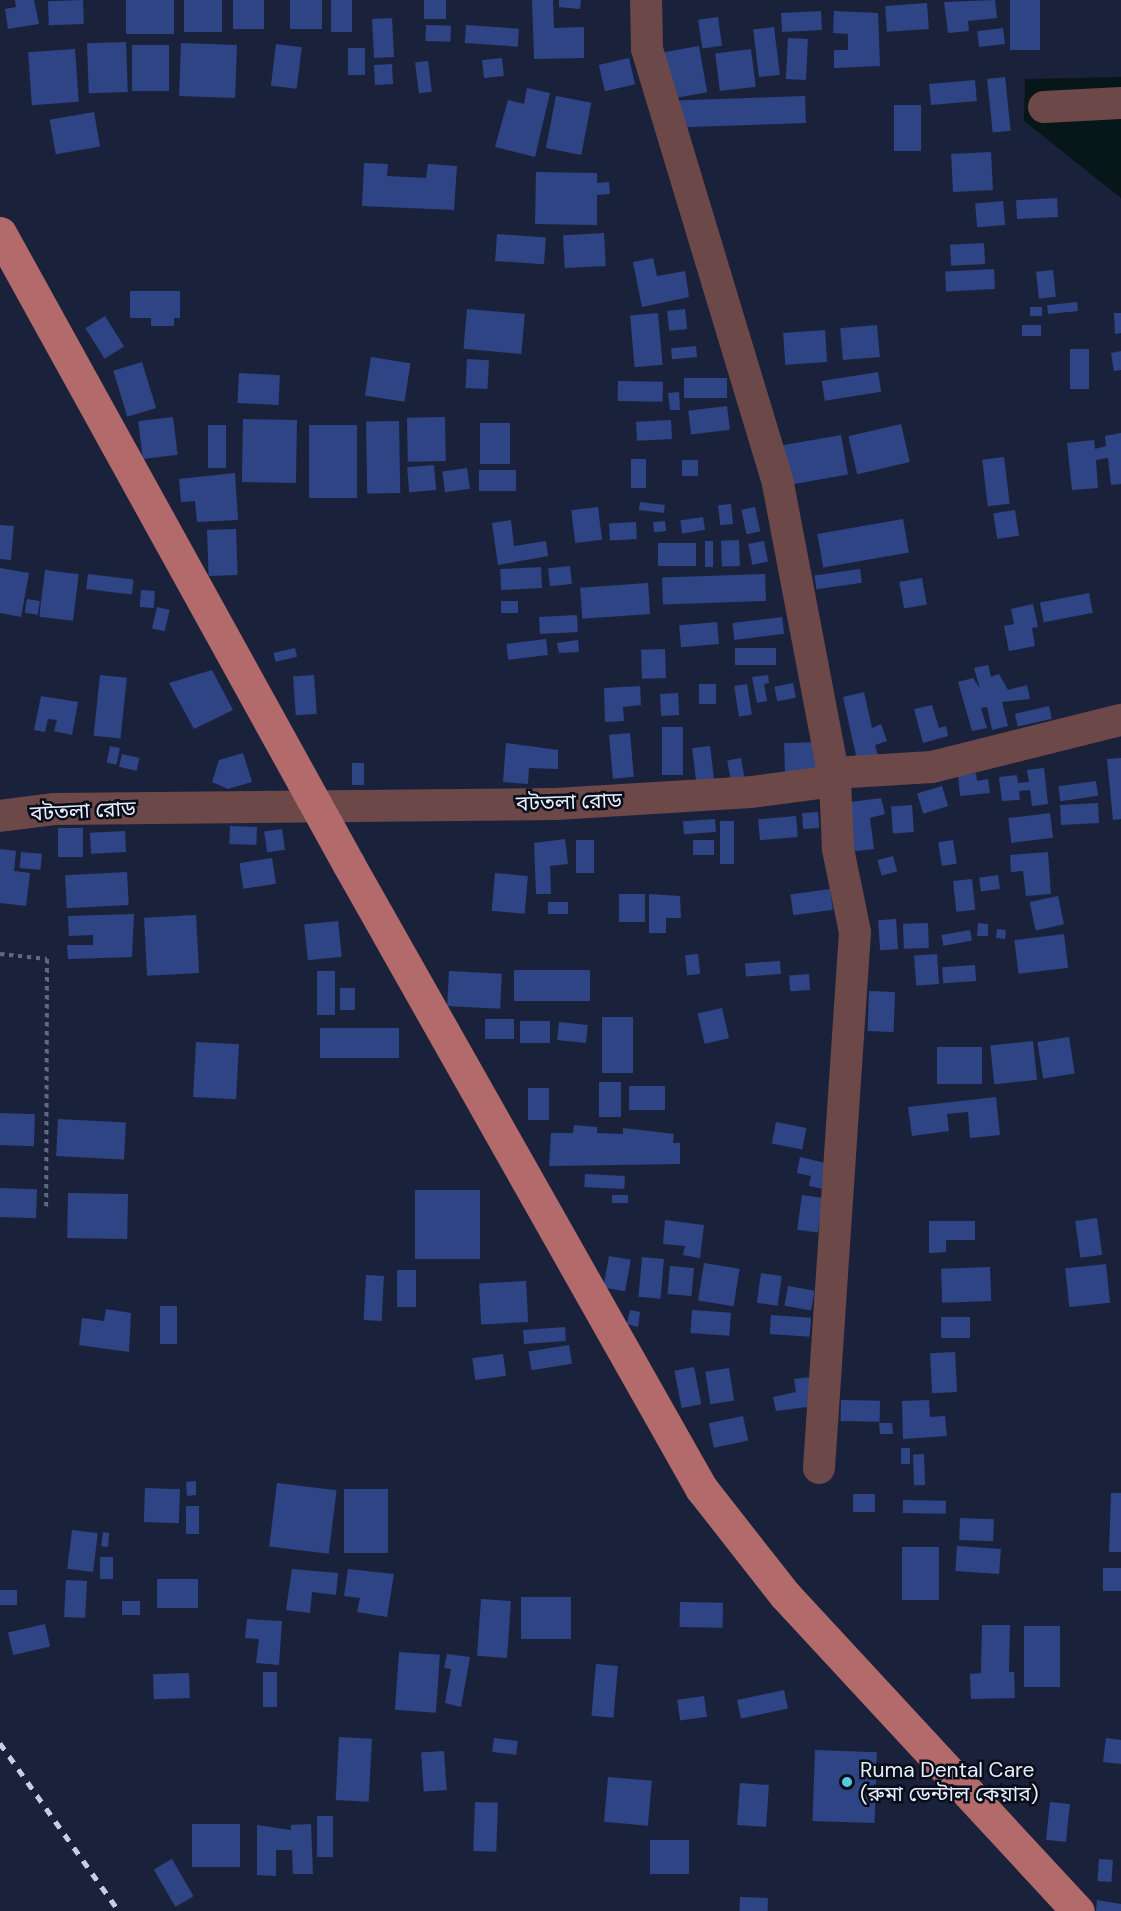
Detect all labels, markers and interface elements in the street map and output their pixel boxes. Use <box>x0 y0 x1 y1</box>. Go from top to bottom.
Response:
street label: বটতলা রোড <box>516 788 622 816</box>
street label: বটতলা রোড <box>29 796 137 826</box>
place label: Ruma Dental Care (রুমা ডেন্টাল কেয়ার) <box>860 1757 1039 1807</box>
marker: Ruma Dental Care (রুমা ডেন্টাল কেয়ার) <box>838 1773 856 1791</box>

